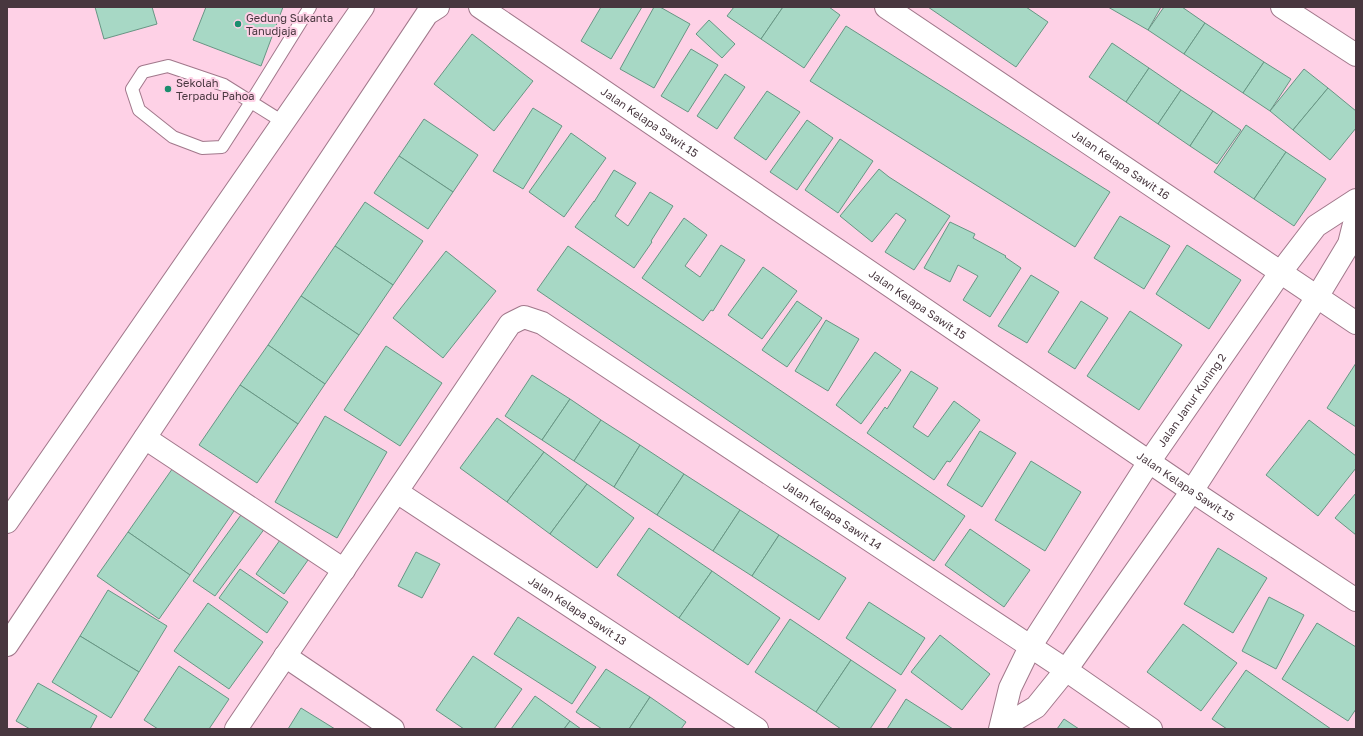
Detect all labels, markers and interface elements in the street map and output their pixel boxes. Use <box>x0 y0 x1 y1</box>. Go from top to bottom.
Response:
place label: Gedung Sukanta Tanudjaja <box>246 11 333 37</box>
marker: Gedung Sukanta Tanudjaja <box>233 19 243 29</box>
place label: Sekolah Terpadu Pahoa <box>176 76 255 102</box>
marker: Sekolah Terpadu Pahoa <box>163 84 173 94</box>
street label: Jalan Kelapa Sawit 15 <box>599 84 701 159</box>
street label: Jalan Kelapa Sawit 16 <box>1070 127 1173 202</box>
street label: Jalan Kelapa Sawit 15 <box>867 266 969 342</box>
street label: Jalan Janur Kuning 2 <box>1155 351 1228 449</box>
street label: Jalan Kelapa Sawit 15 <box>1135 448 1237 523</box>
street label: Jalan Kelapa Sawit 14 <box>781 478 885 552</box>
street label: Jalan Kelapa Sawit 13 <box>526 573 629 647</box>

